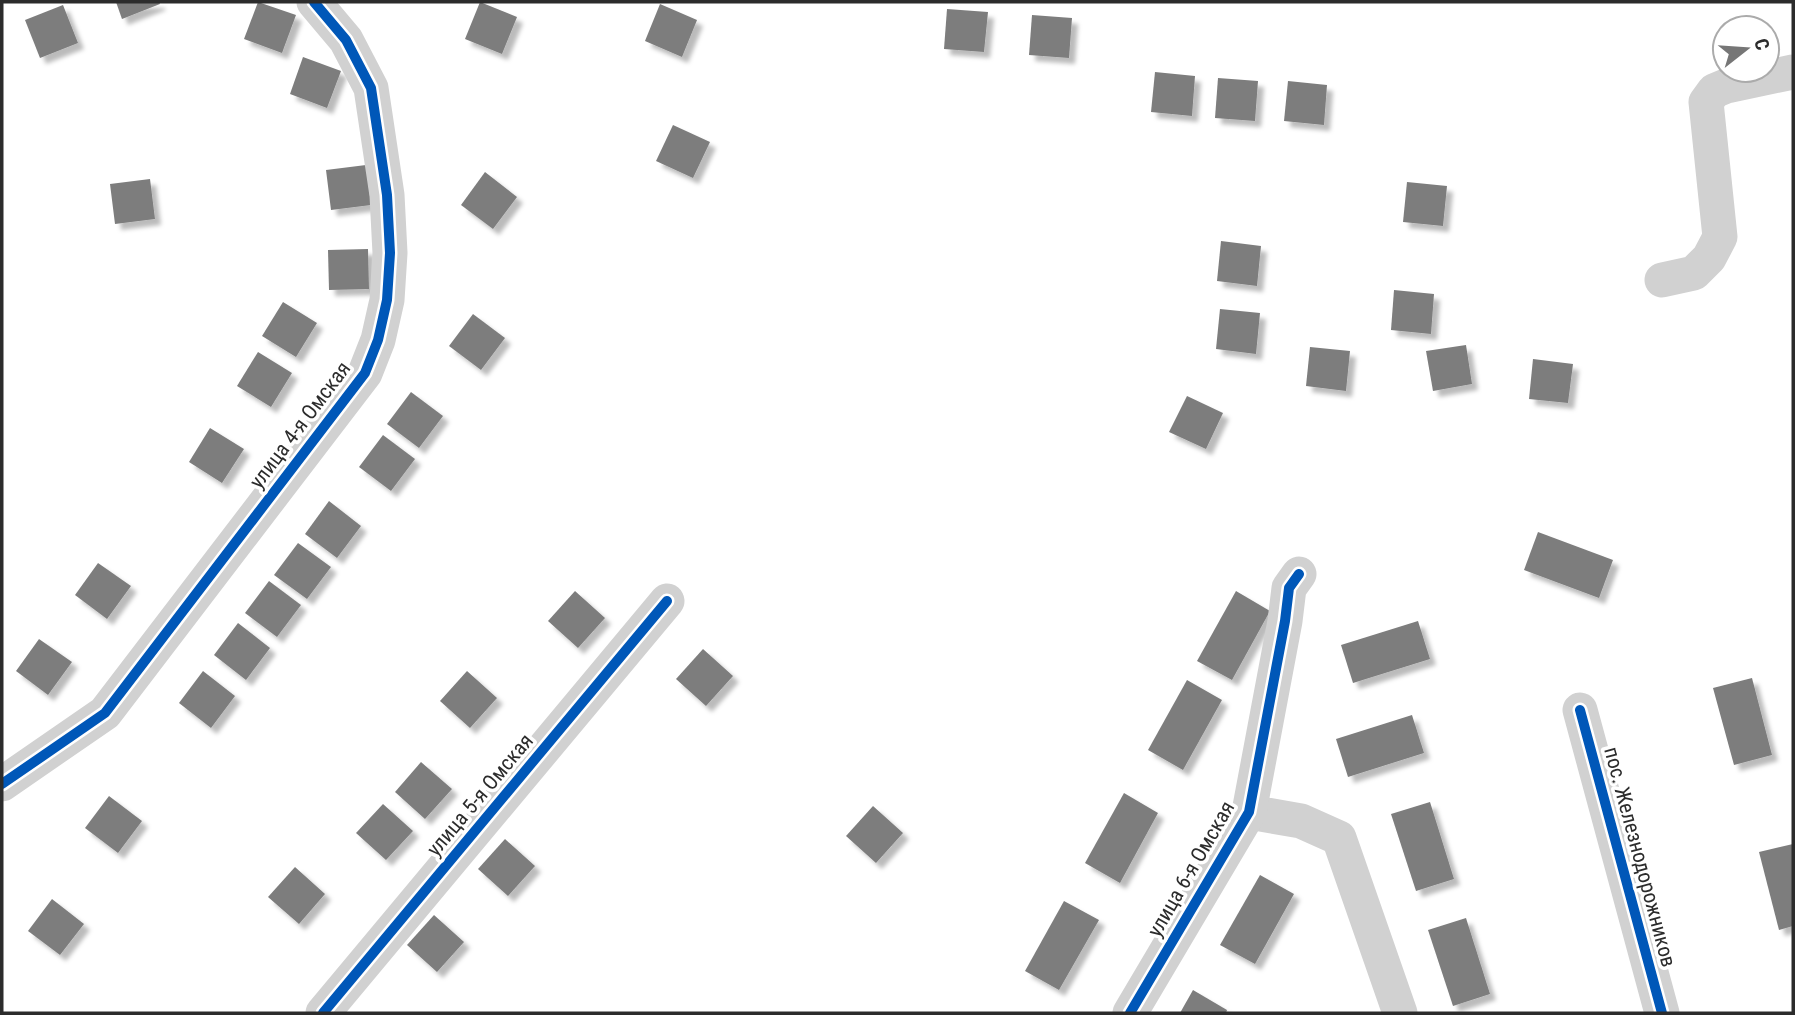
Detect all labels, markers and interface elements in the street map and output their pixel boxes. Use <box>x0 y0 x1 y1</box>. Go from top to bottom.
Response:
north arrow <box>1711 14 1781 84</box>
text: С <box>1749 36 1774 53</box>
street label: улица 4-я Омская <box>245 357 355 493</box>
street label: улица 5-я Омская <box>422 729 538 861</box>
street label: пос. Железнодорожников <box>1599 744 1681 970</box>
street label: улица 6-я Омская <box>1143 797 1239 941</box>

